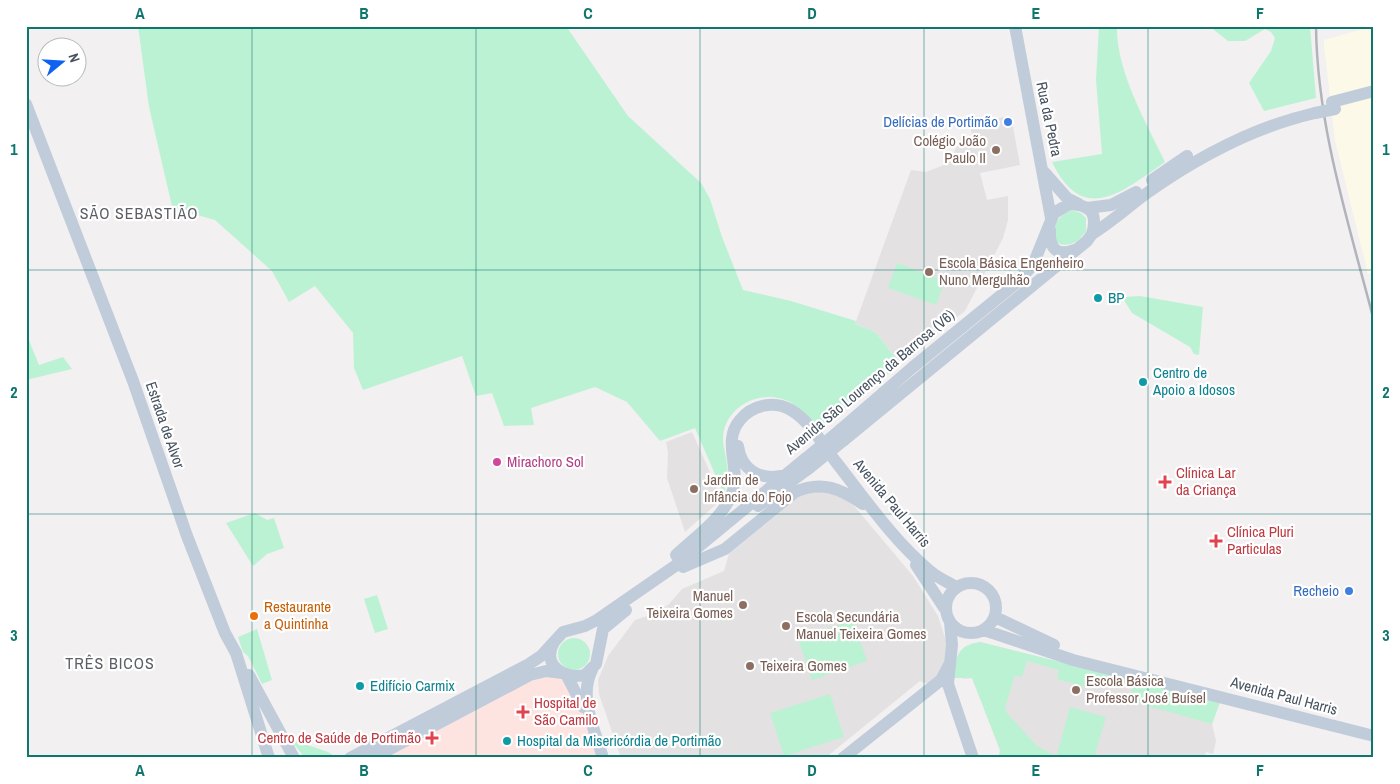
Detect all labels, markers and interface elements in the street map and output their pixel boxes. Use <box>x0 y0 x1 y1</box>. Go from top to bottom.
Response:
text: A <box>135 2 145 24</box>
text: B <box>359 2 369 24</box>
text: C <box>583 2 593 24</box>
text: D <box>807 2 817 24</box>
text: E <box>1032 2 1041 24</box>
text: F <box>1256 2 1264 24</box>
north arrow <box>38 38 88 88</box>
text: N <box>65 51 84 65</box>
street label: Rua da Pedra <box>1031 80 1068 158</box>
place label: Delícias de Portimão <box>883 111 998 132</box>
marker: Delícias de Portimão <box>1002 116 1014 128</box>
place label: Colégio João Paulo II <box>914 130 986 168</box>
text: 1 <box>10 138 18 160</box>
text: 1 <box>1382 138 1390 160</box>
marker: Colégio João Paulo II <box>990 144 1002 156</box>
district label: SÃO SEBASTIÃO <box>80 202 198 224</box>
place label: Escola Básica Engenheiro Nuno Mergulhão <box>939 252 1084 290</box>
marker: Escola Básica Engenheiro Nuno Mergulhão <box>923 266 935 278</box>
place label: BP <box>1108 287 1124 308</box>
marker: BP <box>1092 292 1104 304</box>
street label: Avenida São Lourenço da Barrosa (V6) <box>780 304 959 459</box>
place label: Centro de Apoio a Idosos <box>1152 362 1235 400</box>
marker: Centro de Apoio a Idosos <box>1137 376 1149 388</box>
street label: Estrada de Alvor <box>141 379 190 471</box>
text: 2 <box>10 381 18 403</box>
text: 2 <box>1382 381 1390 403</box>
place label: Mirachoro Sol <box>507 451 584 472</box>
street label: Avenida Paul Harris <box>848 453 936 552</box>
marker: Mirachoro Sol <box>491 456 503 468</box>
place label: Clínica Lar da Criança <box>1176 462 1236 500</box>
place label: Jardim de Infância do Fojo <box>704 469 792 507</box>
marker: Clínica Lar da Criança <box>1158 475 1172 489</box>
marker: Jardim de Infância do Fojo <box>688 483 700 495</box>
place label: Clínica Pluri Particulas <box>1227 521 1294 559</box>
marker: Clínica Pluri Particulas <box>1209 534 1223 548</box>
place label: Recheio <box>1293 580 1339 601</box>
place label: Manuel Teixeira Gomes <box>646 585 733 623</box>
marker: Recheio <box>1343 585 1355 597</box>
place label: Restaurante a Quintinha <box>264 596 331 634</box>
marker: Manuel Teixeira Gomes <box>737 599 749 611</box>
place label: Escola Secundária Manuel Teixeira Gomes <box>796 606 926 644</box>
marker: Restaurante a Quintinha <box>248 610 260 622</box>
marker: Escola Secundária Manuel Teixeira Gomes <box>780 620 792 632</box>
text: 3 <box>10 624 18 646</box>
text: 3 <box>1382 624 1390 646</box>
district label: TRÊS BICOS <box>65 652 155 674</box>
place label: Teixeira Gomes <box>760 655 847 676</box>
marker: Teixeira Gomes <box>744 660 756 672</box>
place label: Escola Básica Professor José Buísel <box>1086 670 1206 708</box>
street label: Avenida Paul Harris <box>1227 671 1340 720</box>
place label: Edifício Carmix <box>370 675 456 696</box>
marker: Edifício Carmix <box>354 680 366 692</box>
marker: Escola Básica Professor José Buísel <box>1070 684 1082 696</box>
place label: Hospital de São Camilo <box>534 692 598 730</box>
marker: Hospital de São Camilo <box>516 705 530 719</box>
place label: Centro de Saúde de Portimão <box>258 727 421 748</box>
place label: Hospital da Misericórdia de Portimão <box>517 730 722 751</box>
marker: Centro de Saúde de Portimão <box>425 731 439 745</box>
marker: Hospital da Misericórdia de Portimão <box>501 735 513 747</box>
text: A <box>135 759 145 781</box>
text: B <box>359 759 369 781</box>
text: C <box>583 759 593 781</box>
text: D <box>807 759 817 781</box>
text: E <box>1032 759 1041 781</box>
text: F <box>1256 759 1264 781</box>

